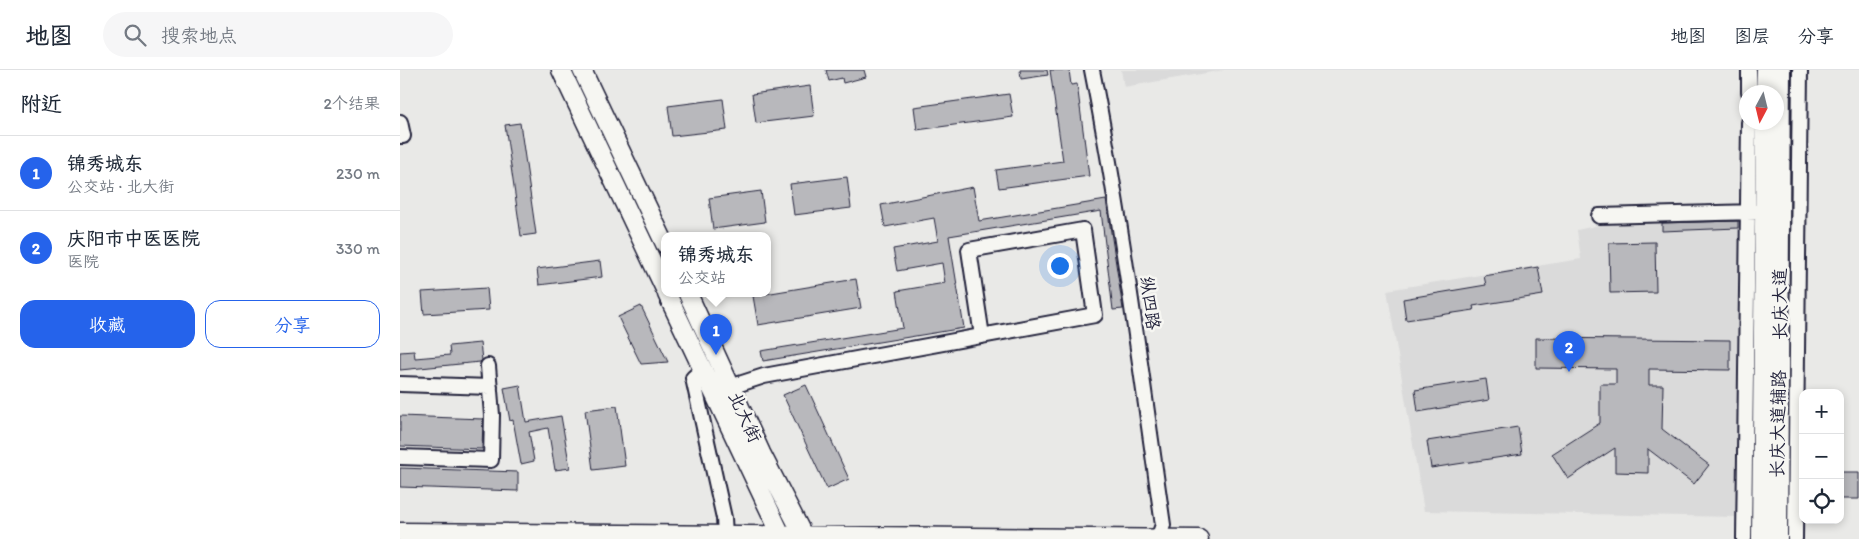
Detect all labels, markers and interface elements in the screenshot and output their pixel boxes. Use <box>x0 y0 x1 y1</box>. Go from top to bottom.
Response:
search box <box>103 12 453 57</box>
text: 地图 <box>25 21 73 50</box>
icon: search <box>121 21 149 49</box>
text: 搜索地点 <box>161 24 237 47</box>
text: 地图 <box>1670 25 1706 47</box>
text: 图层 <box>1734 25 1770 47</box>
text: 分享 <box>1798 25 1834 47</box>
north arrow <box>1739 85 1784 130</box>
text: 附近 <box>20 91 62 116</box>
text: 2个结果 <box>324 94 380 113</box>
text: 锦秀城东 <box>67 152 143 175</box>
text: 1 <box>32 164 40 183</box>
text: 230 m <box>336 164 380 183</box>
text: 公交站 · 北大街 <box>67 177 174 196</box>
text: 庆阳市中医医院 <box>67 227 200 250</box>
popup <box>661 232 771 297</box>
text: 2 <box>32 239 40 258</box>
text: 330 m <box>336 239 380 258</box>
text: 锦秀城东 <box>678 243 754 266</box>
text: 医院 <box>67 252 99 271</box>
your location <box>1047 253 1073 279</box>
text: 公交站 <box>678 268 726 287</box>
street label: 长庆大道 <box>1769 268 1791 340</box>
street label: 纵四路 <box>1135 275 1165 331</box>
button: 收藏 <box>20 300 195 348</box>
button: 分享 <box>205 300 380 348</box>
pin: 1 <box>700 314 732 355</box>
pin: 2 <box>1553 331 1585 372</box>
street label: 长庆大道辅路 <box>1766 370 1790 478</box>
street label: 北大街 <box>724 388 766 446</box>
map controls <box>1799 389 1844 524</box>
button: + <box>1799 389 1844 434</box>
button: − <box>1799 434 1844 479</box>
button: locate <box>1799 479 1844 524</box>

